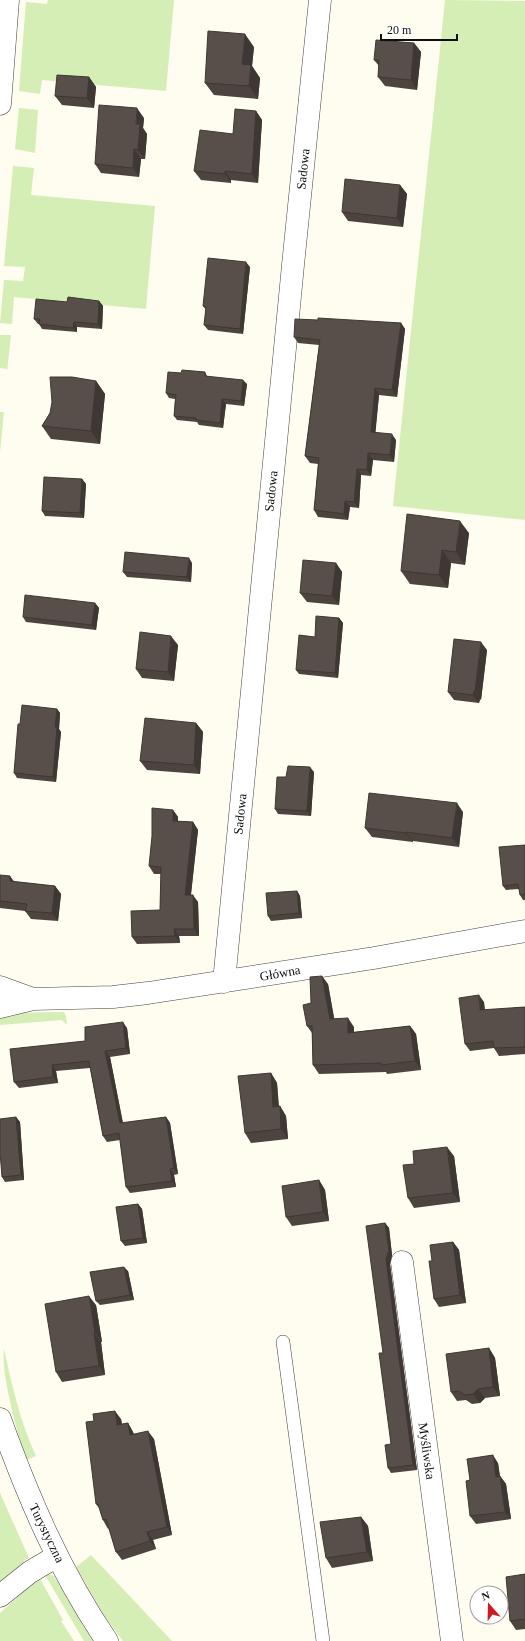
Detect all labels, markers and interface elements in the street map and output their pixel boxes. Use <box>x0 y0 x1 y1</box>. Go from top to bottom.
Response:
scale bar <box>381 16 457 42</box>
text: 20 m <box>387 23 412 37</box>
street label: Sadowa <box>293 148 313 190</box>
street label: Sadowa <box>261 470 281 512</box>
street label: Sadowa <box>230 793 250 835</box>
street label: Główna <box>258 962 302 984</box>
street label: Myśliwska <box>416 1422 438 1481</box>
street label: Turystyczna <box>26 1501 68 1565</box>
north arrow <box>469 1585 509 1625</box>
text: N <box>480 1589 491 1603</box>

